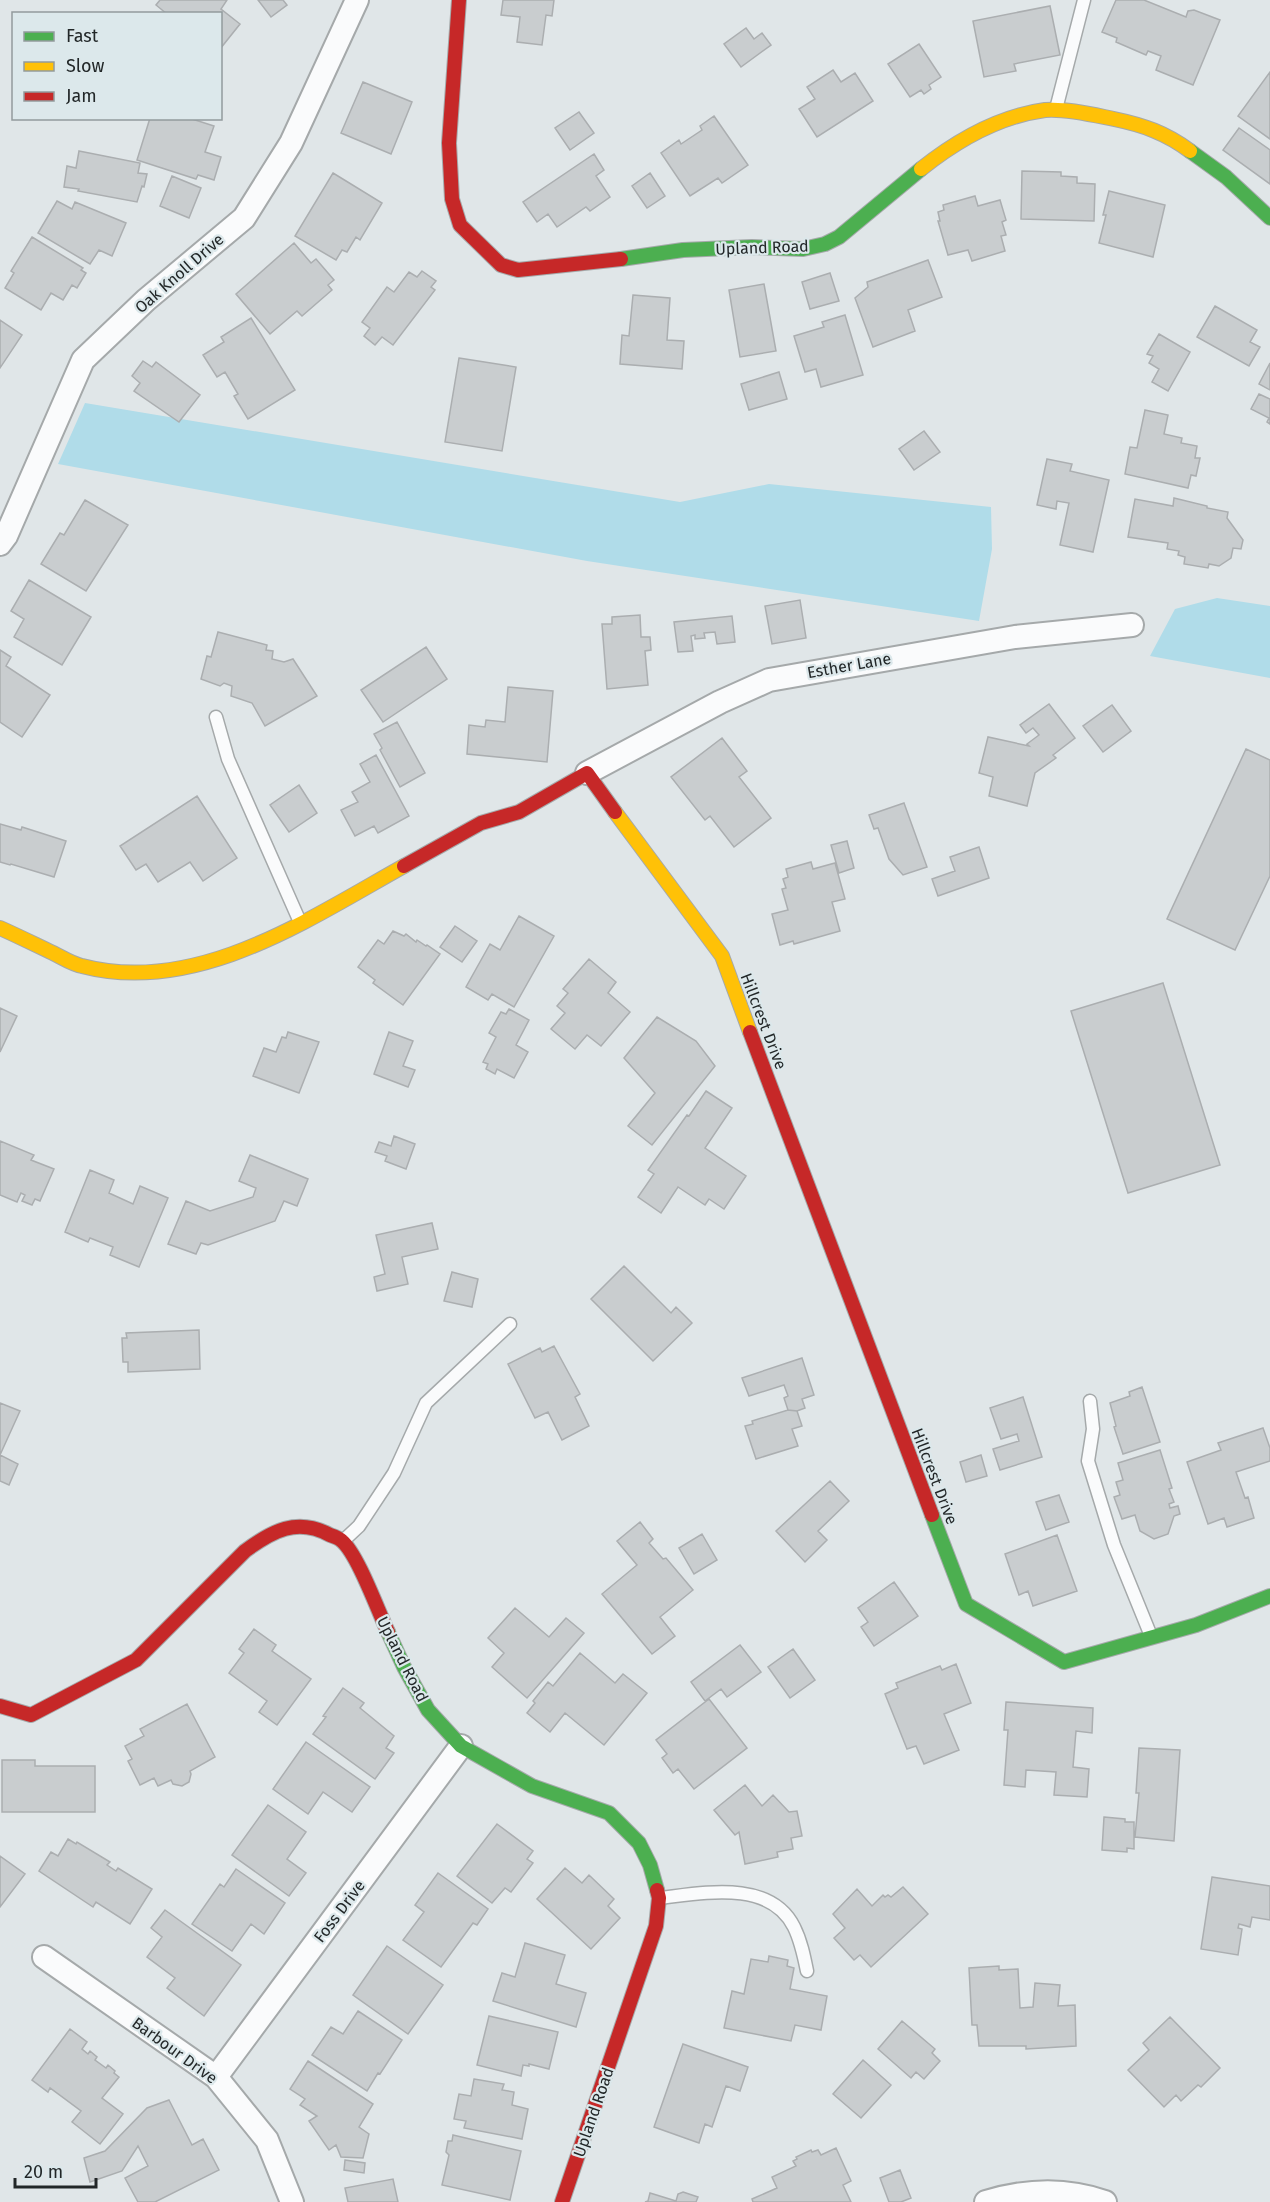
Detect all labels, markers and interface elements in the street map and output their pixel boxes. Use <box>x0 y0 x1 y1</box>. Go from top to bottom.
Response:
legend <box>12 12 222 120</box>
text: Fast <box>66 25 99 47</box>
text: Slow <box>66 55 105 77</box>
text: Jam <box>66 85 97 107</box>
street label: Oak Knoll Drive <box>131 230 228 317</box>
street label: Upland Road <box>715 236 809 259</box>
street label: Esther Lane <box>806 649 893 682</box>
street label: Hillcrest Drive <box>736 970 791 1072</box>
street label: Hillcrest Drive <box>907 1425 962 1527</box>
street label: Upland Road <box>373 1613 432 1705</box>
street label: Foss Drive <box>310 1876 369 1946</box>
street label: Barbour Drive <box>128 2013 221 2088</box>
street label: Upland Road <box>569 2065 618 2159</box>
scale bar <box>15 2151 96 2189</box>
text: 20 m <box>24 2161 63 2183</box>

